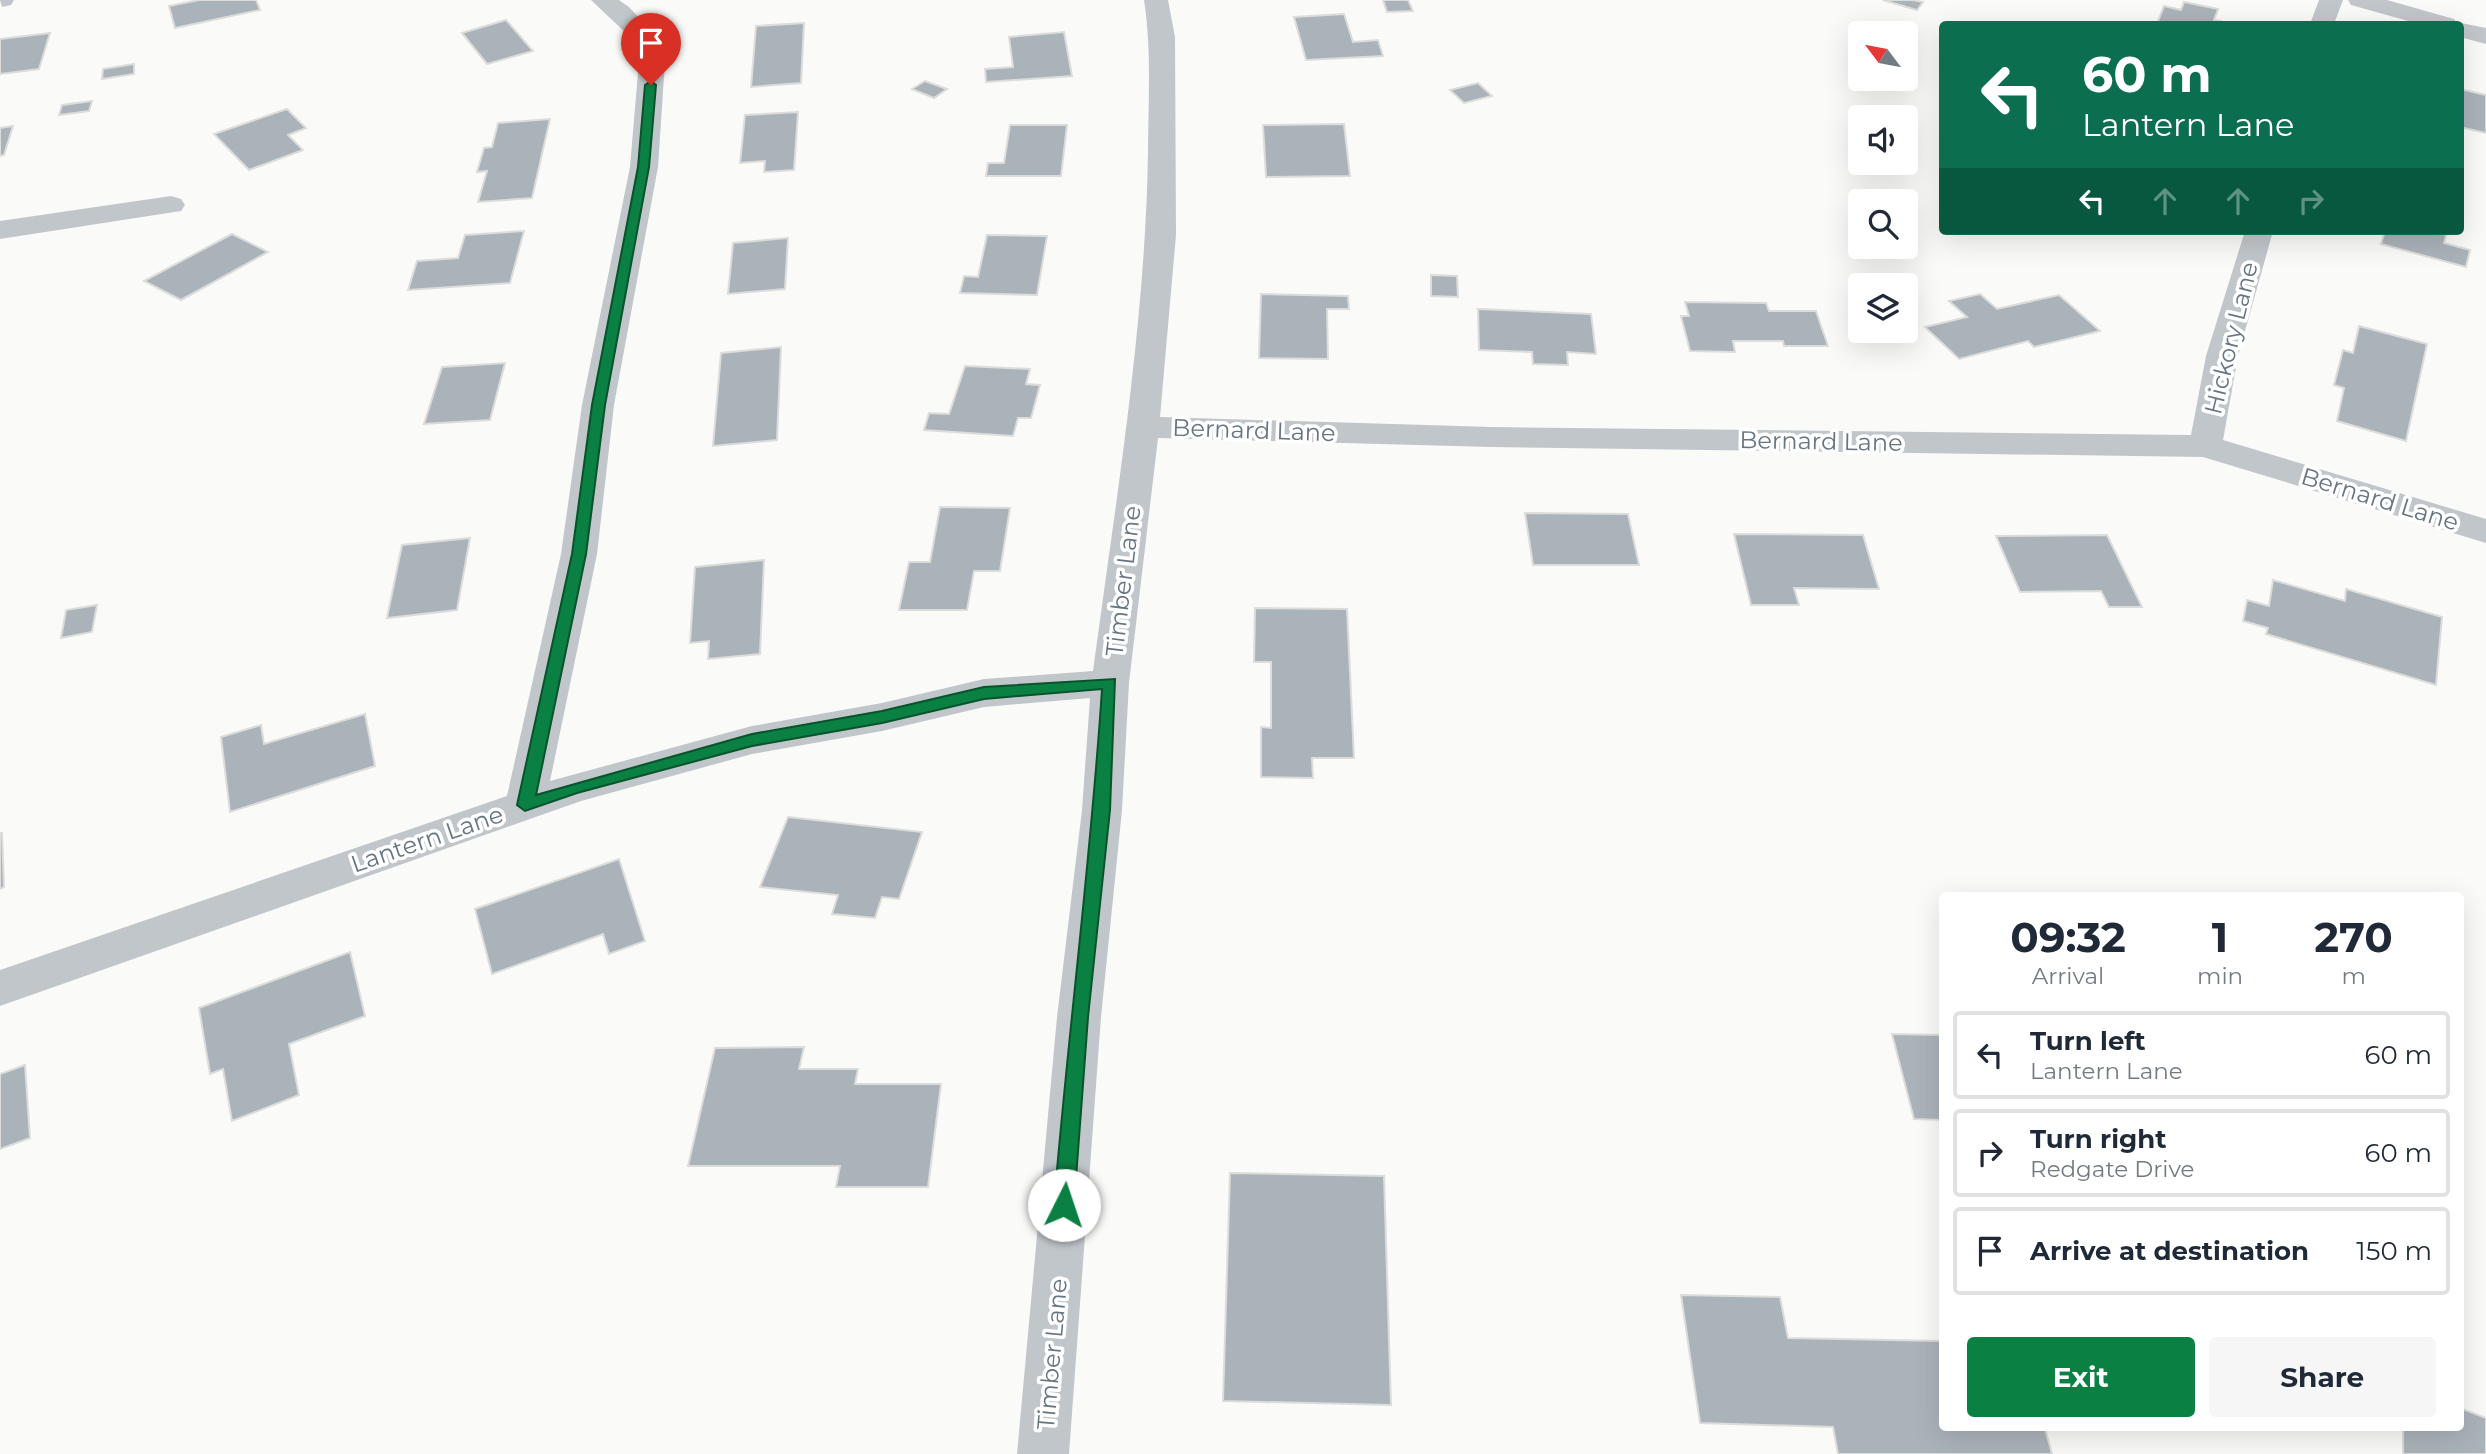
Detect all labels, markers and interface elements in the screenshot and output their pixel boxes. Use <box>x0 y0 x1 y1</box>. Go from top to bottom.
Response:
pin <box>621 13 681 85</box>
north arrow <box>1848 21 1918 91</box>
map controls <box>1848 21 1918 343</box>
icon: arrive <box>632 24 670 62</box>
text: 60 m <box>2082 45 2212 104</box>
icon: left <box>1967 49 2058 140</box>
button: sound <box>1848 105 1918 175</box>
text: Lantern Lane <box>2082 105 2294 144</box>
icon: left <box>2073 182 2111 220</box>
icon: ahead <box>2146 182 2184 220</box>
icon: ahead <box>2219 182 2257 220</box>
icon: right <box>2292 182 2330 220</box>
button: search <box>1848 189 1918 259</box>
street label: Hickory Lane <box>2198 259 2264 417</box>
button: layers <box>1848 273 1918 343</box>
street label: Bernard Lane <box>1172 413 1336 447</box>
street label: Bernard Lane <box>1739 425 1903 457</box>
street label: Bernard Lane <box>2298 461 2462 537</box>
street label: Timber Lane <box>1099 504 1147 658</box>
street label: Lantern Lane <box>347 799 507 879</box>
text: 09:32 <box>2010 911 2126 963</box>
text: 1 <box>2212 911 2228 963</box>
text: 270 <box>2314 911 2393 963</box>
text: Arrival <box>2032 962 2104 990</box>
text: min <box>2197 962 2243 990</box>
text: m <box>2341 962 2366 990</box>
text: Turn left <box>2030 1025 2146 1057</box>
icon: left <box>1971 1036 2009 1074</box>
text: 60 m <box>2365 1039 2432 1071</box>
text: Lantern Lane <box>2030 1057 2183 1085</box>
text: Turn right <box>2030 1123 2166 1155</box>
icon: right <box>1971 1134 2009 1172</box>
text: 60 m <box>2365 1137 2432 1169</box>
text: Redgate Drive <box>2030 1155 2195 1183</box>
position arrow <box>1027 1168 1101 1242</box>
icon: arrive <box>1971 1232 2009 1270</box>
text: Arrive at destination <box>2030 1235 2309 1267</box>
text: 150 m <box>2356 1235 2432 1267</box>
street label: Timber Lane <box>1031 1277 1073 1431</box>
button: Exit <box>1967 1337 2195 1417</box>
button: Share <box>2209 1337 2436 1417</box>

